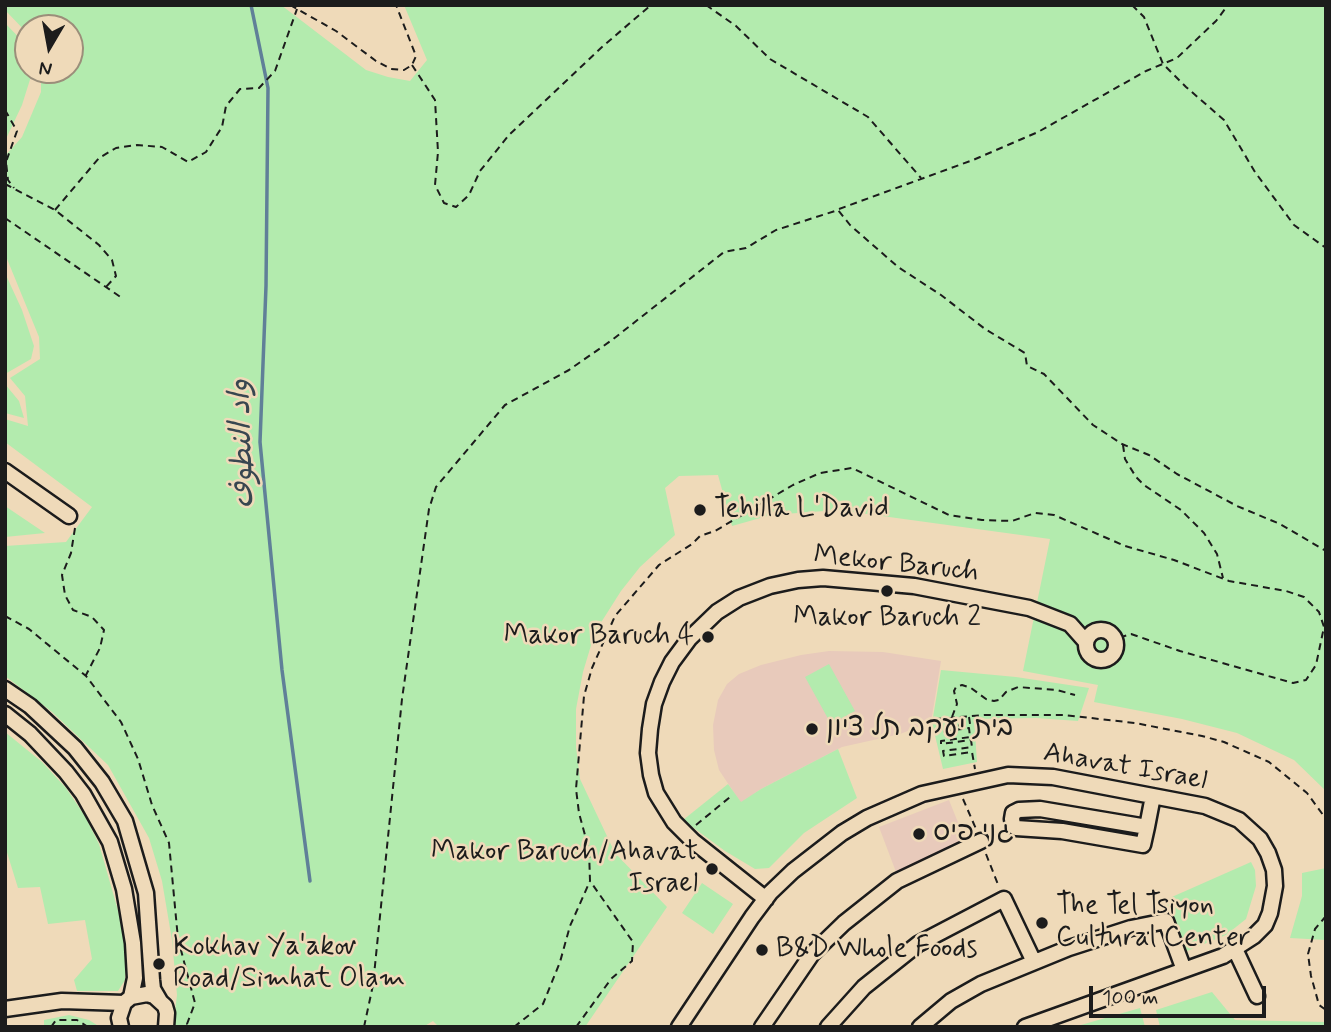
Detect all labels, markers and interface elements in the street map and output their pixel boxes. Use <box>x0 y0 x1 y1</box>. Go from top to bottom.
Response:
north arrow <box>14 14 84 84</box>
text: N <box>37 55 54 82</box>
water label: واد النطوف <box>224 379 264 509</box>
place label: Tehilla L'David <box>714 493 889 527</box>
marker: Tehilla L'David <box>692 502 708 518</box>
street label: Mekor Baruch <box>812 540 980 590</box>
marker: Makor Baruch 2 <box>879 583 895 599</box>
place label: Makor Baruch 2 <box>793 602 981 636</box>
place label: Makor Baruch 4 <box>504 620 694 654</box>
marker: Makor Baruch 4 <box>700 629 716 645</box>
place label: בית יעקב תל ציון <box>826 712 1013 746</box>
marker: בית יעקב תל ציון <box>804 721 820 737</box>
street label: Ahavat Israel <box>1041 737 1209 799</box>
place label: גני פיס <box>933 817 1014 851</box>
marker: גני פיס <box>911 826 927 842</box>
place label: Makor Baruch/Ahavat Israel <box>431 836 698 902</box>
marker: Makor Baruch/Ahavat Israel <box>704 861 720 877</box>
place label: The Tel Tsiyon Cultural Center <box>1056 890 1251 956</box>
marker: The Tel Tsiyon Cultural Center <box>1034 915 1050 931</box>
place label: Kokhav Ya'akov Road/Simhat Olam <box>173 931 405 997</box>
place label: B&D Whole Foods <box>776 933 977 967</box>
marker: B&D Whole Foods <box>754 942 770 958</box>
marker: Kokhav Ya'akov Road/Simhat Olam <box>151 956 167 972</box>
scale bar <box>1093 972 1270 1016</box>
text: 100 m <box>1102 984 1158 1012</box>

